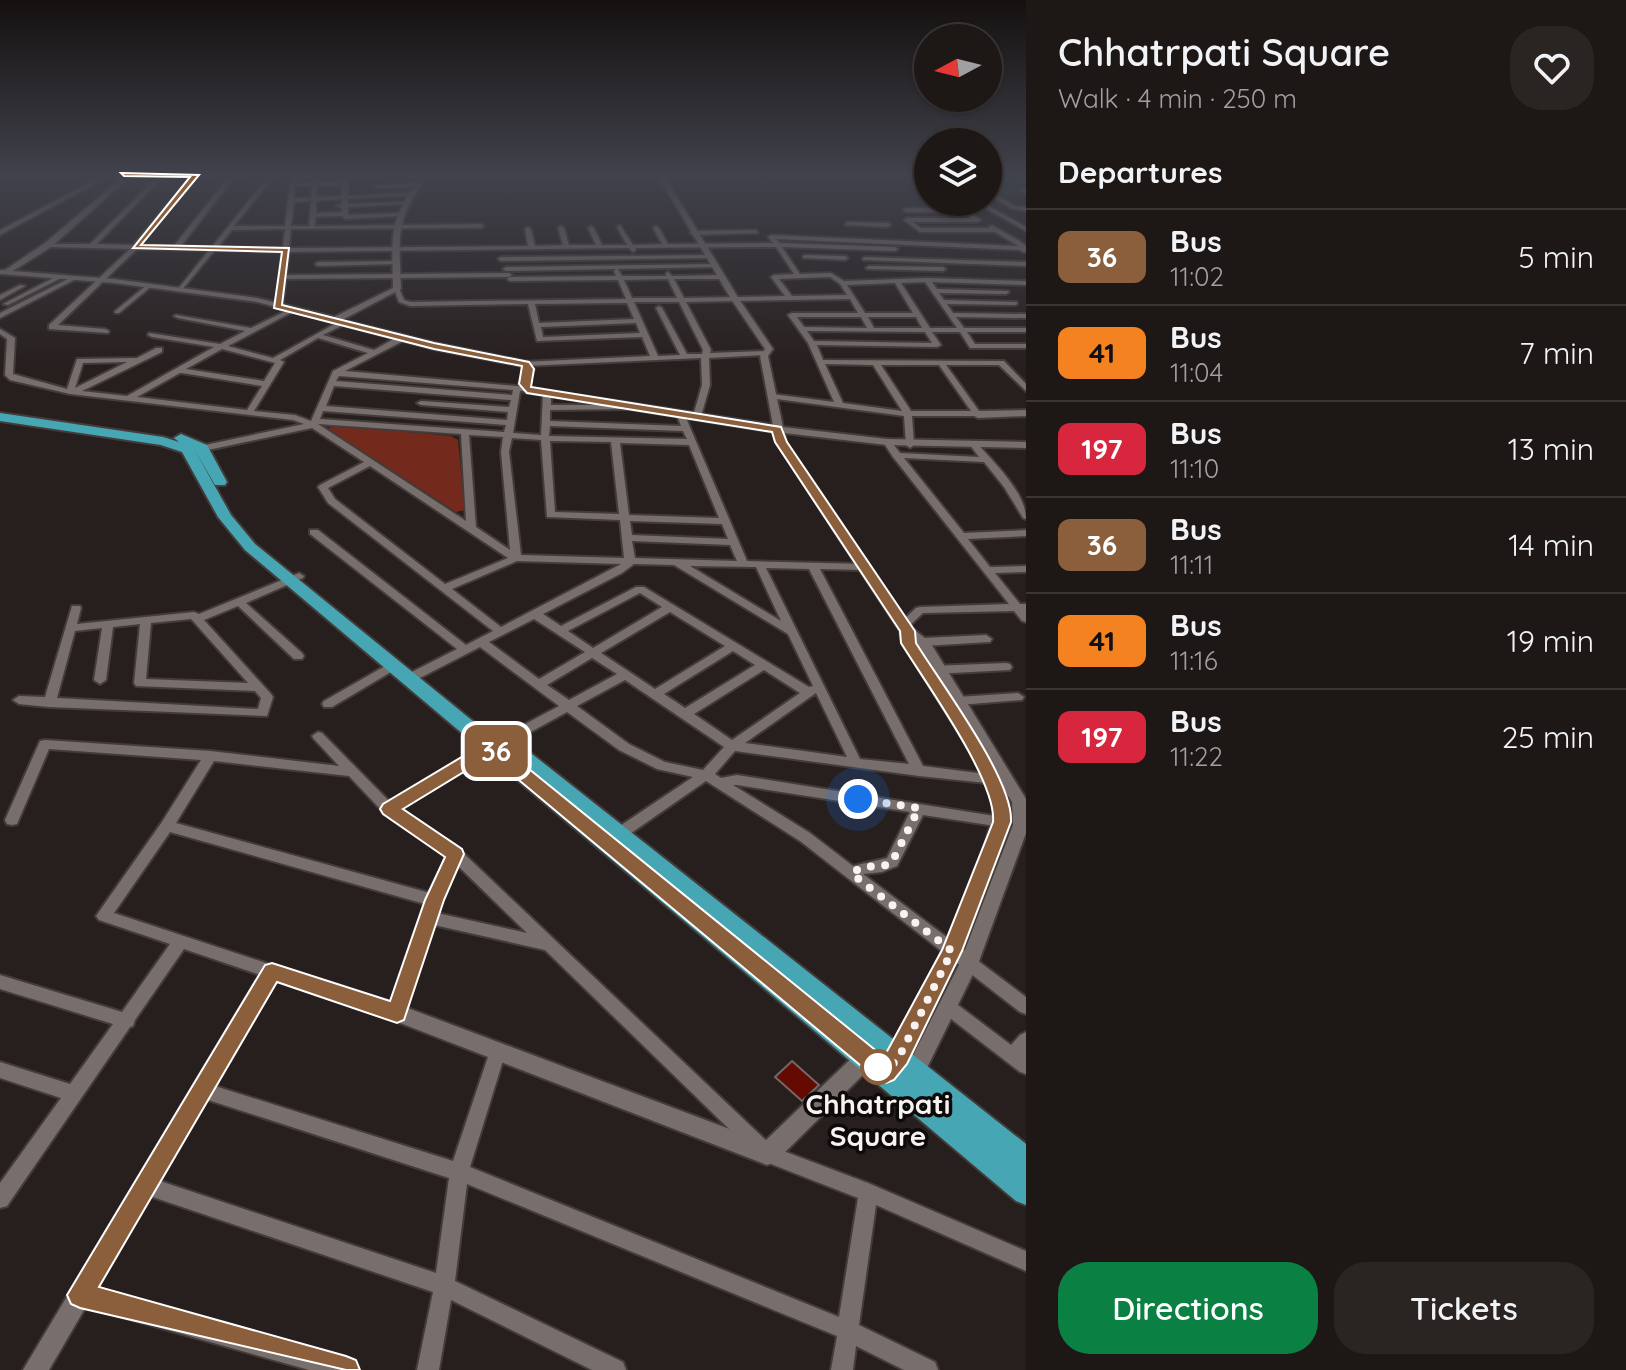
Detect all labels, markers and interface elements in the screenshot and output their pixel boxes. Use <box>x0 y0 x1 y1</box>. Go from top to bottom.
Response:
north arrow <box>914 24 1002 112</box>
map controls <box>914 24 1002 216</box>
button: heart <box>1510 26 1594 110</box>
text: Chhatrpati Square <box>1058 28 1390 76</box>
text: Walk · 4 min · 250 m <box>1058 82 1297 115</box>
button: layers <box>914 128 1002 216</box>
text: Departures <box>1058 153 1223 191</box>
text: Bus <box>1170 222 1222 260</box>
text: 5 min <box>1518 238 1594 276</box>
text: 36 <box>1087 239 1117 274</box>
text: 11:02 <box>1170 260 1224 293</box>
text: Bus <box>1170 318 1222 356</box>
text: 7 min <box>1519 334 1594 372</box>
text: 41 <box>1089 335 1115 370</box>
text: 11:04 <box>1170 356 1223 389</box>
text: Bus <box>1170 414 1222 452</box>
text: 13 min <box>1508 430 1594 468</box>
text: 197 <box>1081 431 1123 466</box>
text: 11:10 <box>1170 452 1219 485</box>
text: Bus <box>1170 510 1222 548</box>
text: 14 min <box>1508 526 1594 564</box>
text: 36 <box>1087 527 1117 562</box>
text: 11:11 <box>1170 548 1213 581</box>
text: Bus <box>1170 606 1222 644</box>
text: 19 min <box>1507 622 1594 660</box>
text: 41 <box>1089 623 1115 658</box>
text: 11:16 <box>1170 644 1218 677</box>
text: Bus <box>1170 702 1222 740</box>
text: 25 min <box>1502 718 1594 756</box>
text: 197 <box>1081 719 1123 754</box>
line badge: 36 <box>460 725 532 777</box>
text: 36 <box>481 733 511 768</box>
text: 11:22 <box>1170 740 1223 773</box>
your location <box>838 779 878 819</box>
marker: Chhatrpati Square <box>861 1050 895 1084</box>
place label: Chhatrpati Square <box>806 1086 950 1153</box>
button: Directions <box>1058 1262 1318 1354</box>
button: Tickets <box>1334 1262 1594 1354</box>

